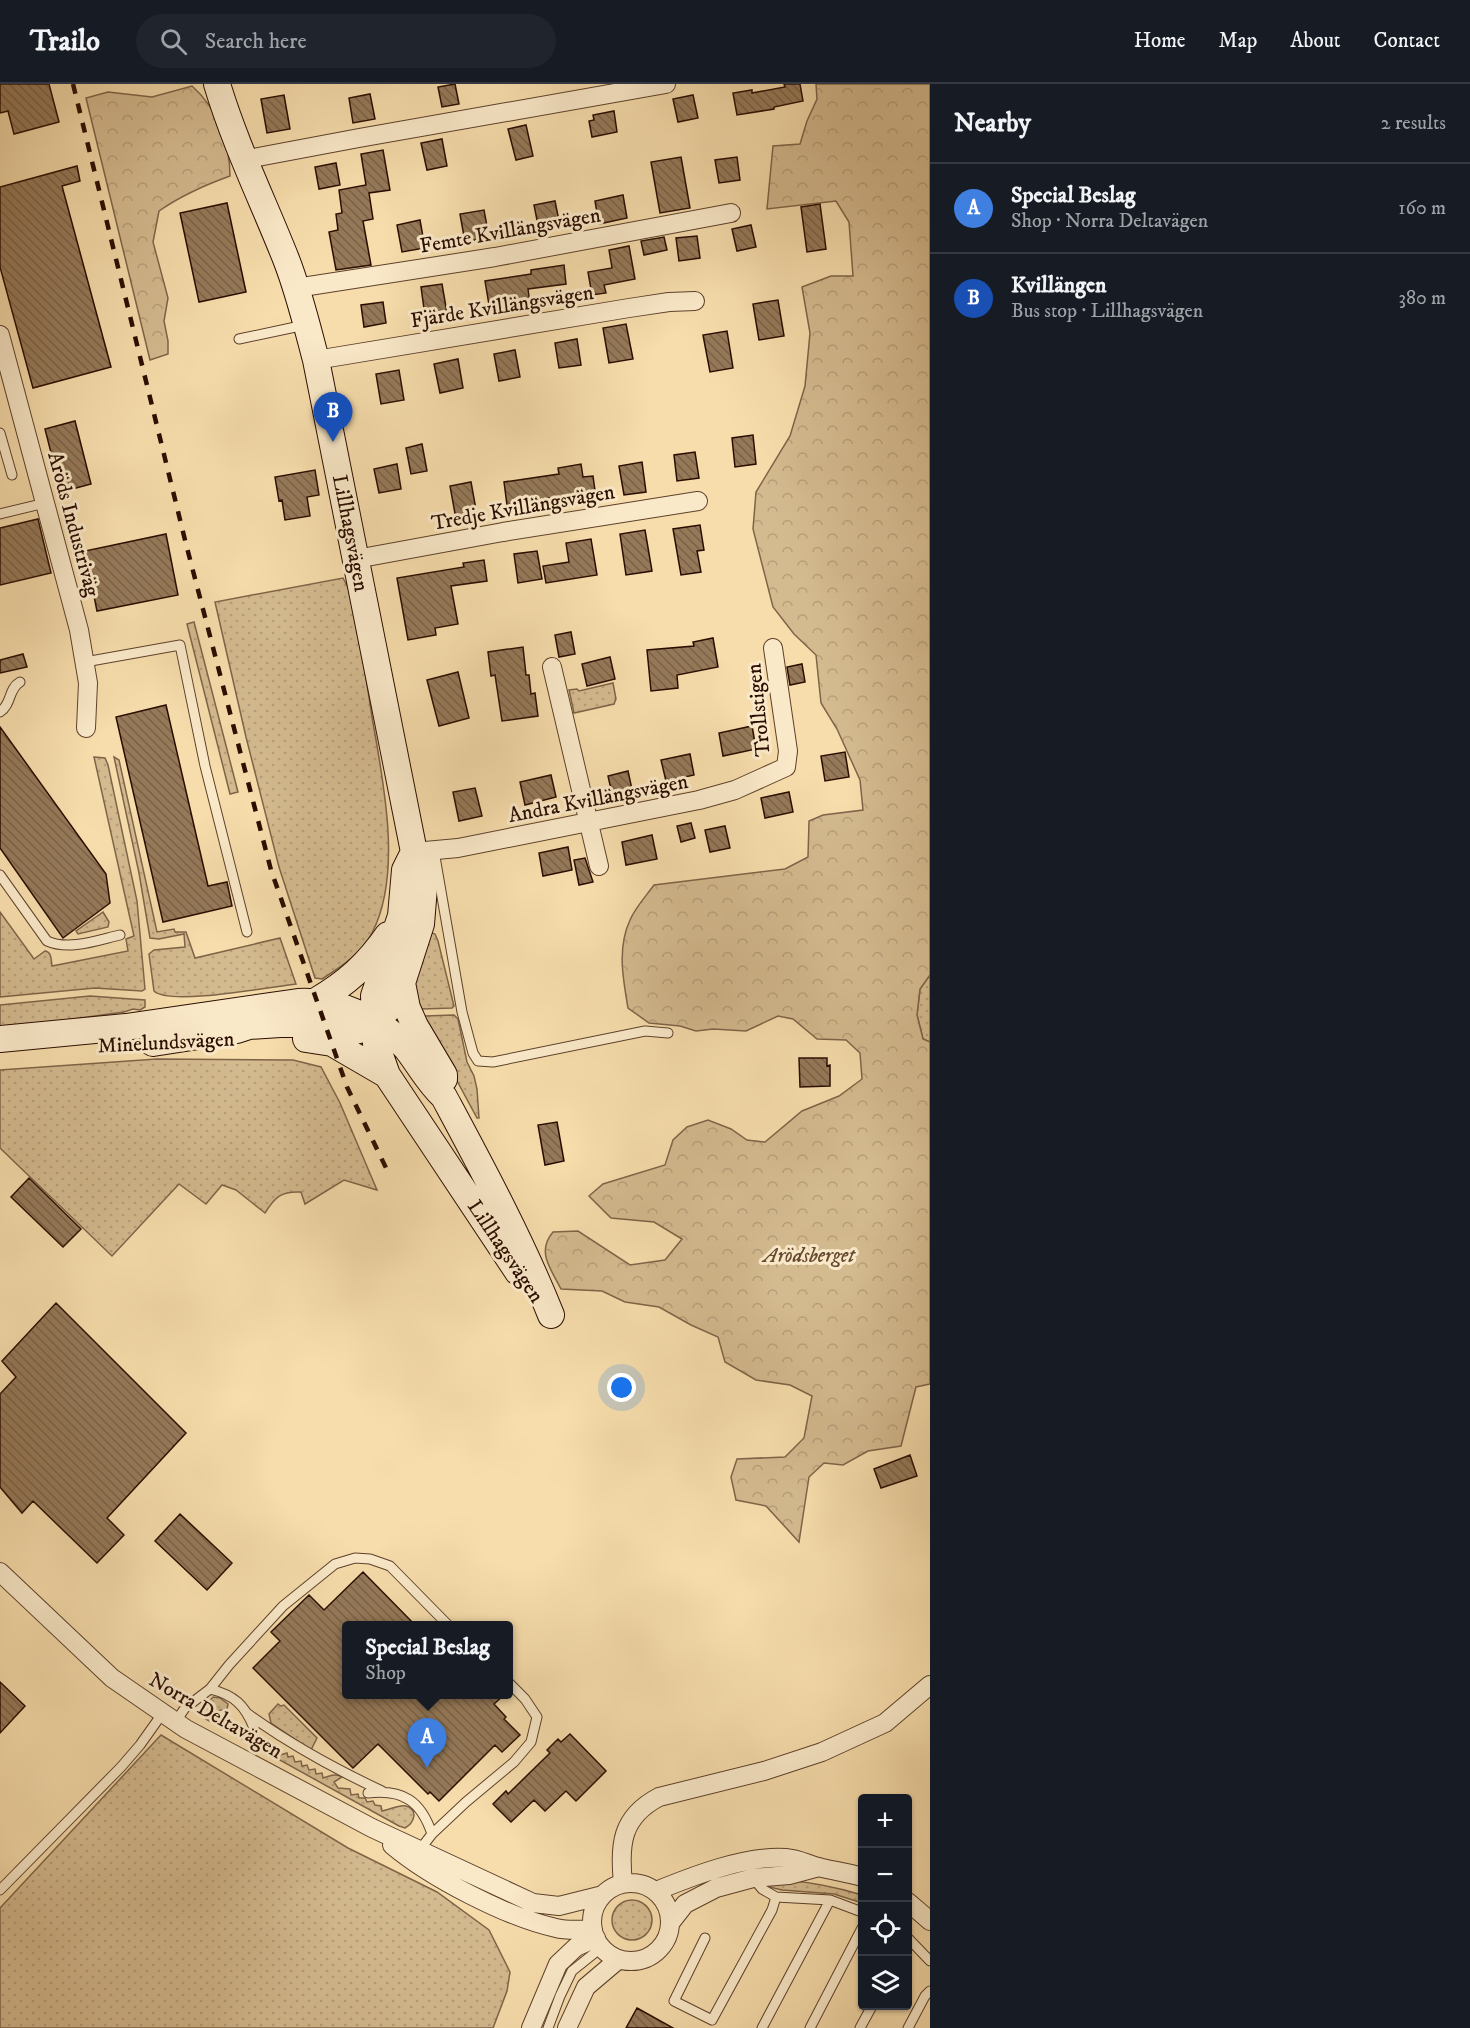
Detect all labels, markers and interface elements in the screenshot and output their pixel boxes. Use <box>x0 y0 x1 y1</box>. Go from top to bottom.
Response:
search box <box>136 14 556 68</box>
text: Trailo <box>30 24 100 59</box>
icon: search <box>157 25 190 58</box>
text: Search here <box>205 28 307 55</box>
text: Home <box>1134 28 1186 54</box>
text: Map <box>1219 28 1257 54</box>
text: About <box>1290 28 1341 54</box>
text: Contact <box>1374 28 1440 54</box>
text: Nearby <box>954 107 1031 140</box>
text: 2 results <box>1381 111 1446 136</box>
text: Special Beslag <box>1011 182 1136 209</box>
text: A <box>967 196 980 221</box>
text: 160 m <box>1398 196 1446 221</box>
street label: Femte Kvillängsvägen <box>418 202 603 260</box>
text: Shop · Norra Deltavägen <box>1011 209 1208 234</box>
text: Kvillängen <box>1011 272 1107 299</box>
street label: Fjärde Kvillängsvägen <box>409 280 596 334</box>
text: B <box>967 286 980 311</box>
text: 380 m <box>1398 286 1446 311</box>
text: Bus stop · Lillhagsvägen <box>1011 299 1203 324</box>
pin: B <box>314 392 352 442</box>
street label: Aröds Industriväg <box>41 449 105 600</box>
street label: Lillhagsvägen <box>326 473 374 594</box>
street label: Tredje Kvillängsvägen <box>430 479 617 537</box>
street label: Trollstigen <box>741 662 777 758</box>
street label: Andra Kvillängsvägen <box>506 769 690 829</box>
street label: Minelundsvägen <box>97 1026 235 1060</box>
street label: Lillhagsvägen <box>461 1195 549 1308</box>
park label: Arödsberget <box>761 1243 856 1269</box>
your location <box>607 1373 636 1402</box>
popup <box>342 1621 513 1699</box>
text: Special Beslag <box>365 1634 490 1661</box>
text: Shop <box>365 1661 406 1686</box>
street label: Norra Deltavägen <box>144 1667 287 1765</box>
pin: A <box>408 1718 446 1768</box>
map controls <box>858 1794 912 2010</box>
button: + <box>858 1794 912 1848</box>
button: − <box>858 1848 912 1902</box>
button: locate <box>858 1902 912 1956</box>
button: layers <box>858 1956 912 2010</box>

